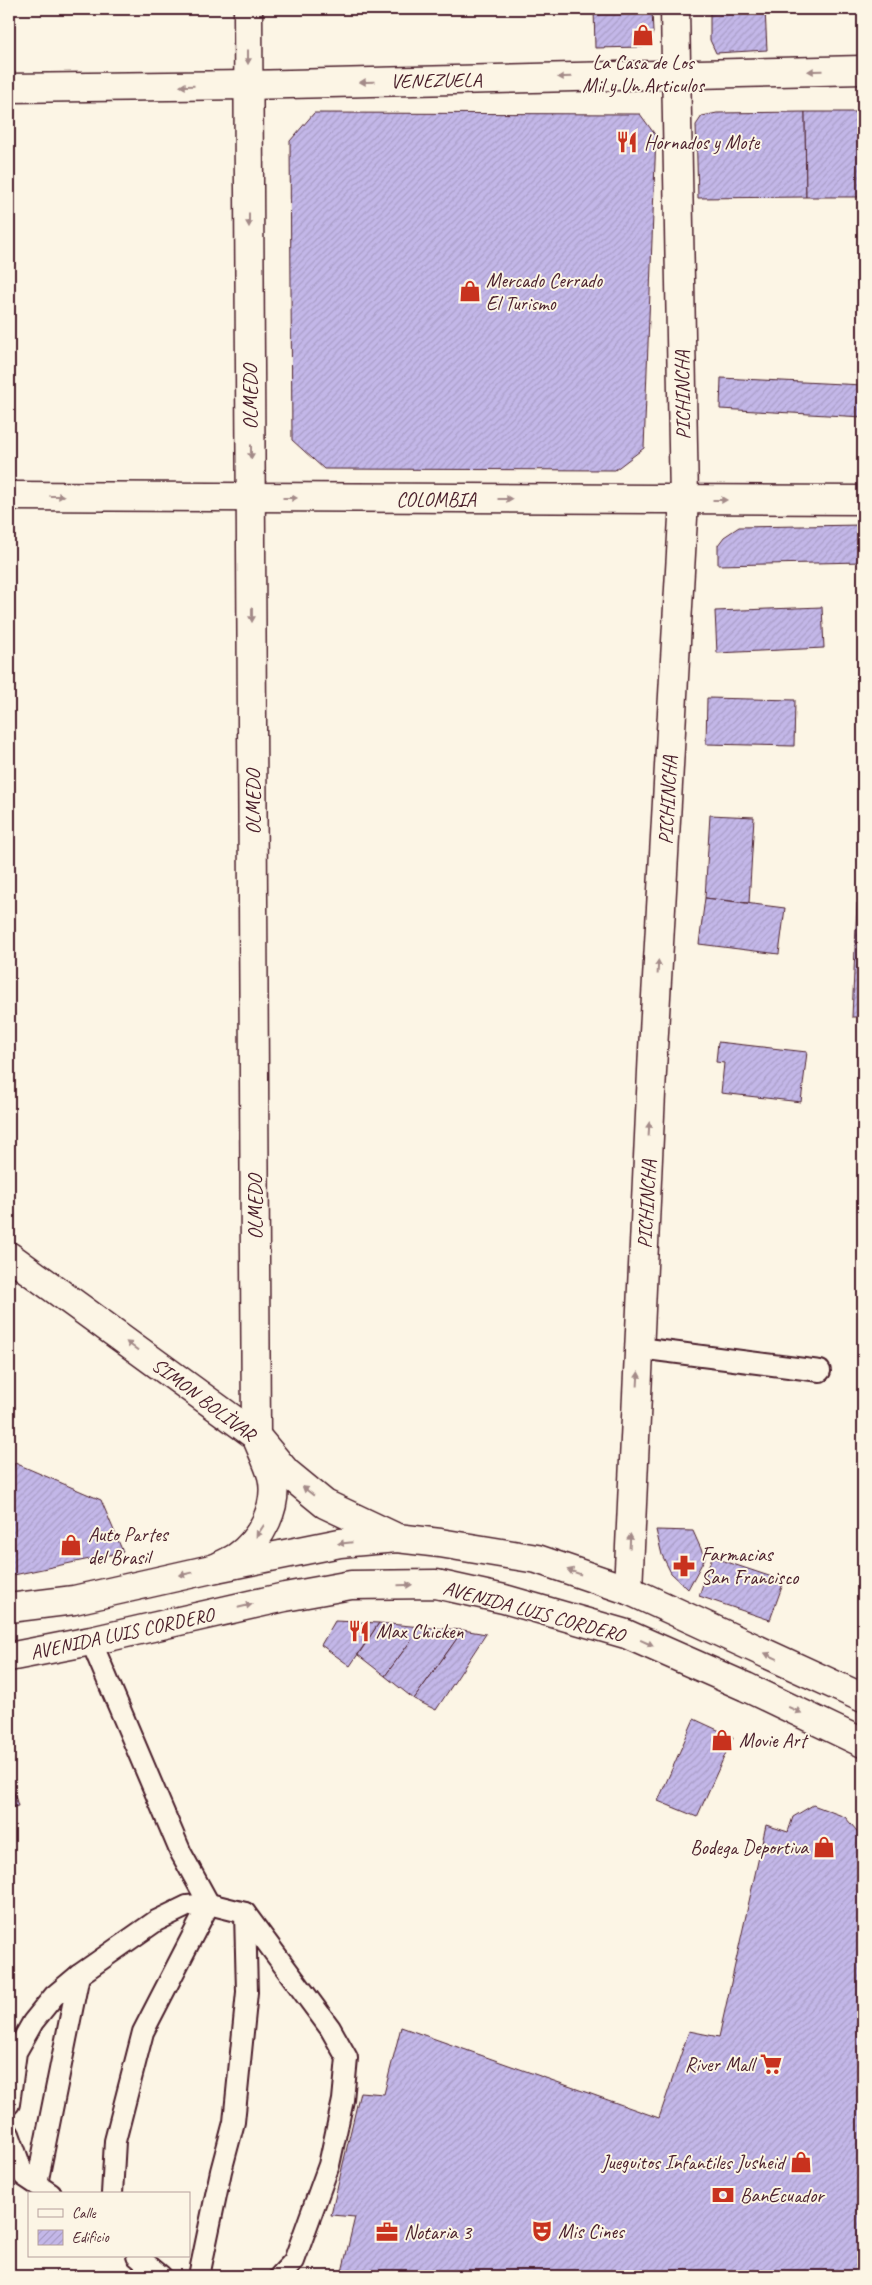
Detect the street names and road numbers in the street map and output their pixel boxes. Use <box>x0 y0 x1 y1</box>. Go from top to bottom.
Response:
street label: VENEZUELA <box>390 67 483 94</box>
street label: PICHINCHA <box>669 349 696 440</box>
street label: OLMEDO <box>238 362 263 429</box>
street label: COLOMBIA <box>396 487 477 512</box>
street label: PICHINCHA <box>653 754 682 845</box>
street label: OLMEDO <box>241 767 266 834</box>
street label: PICHINCHA <box>632 1158 661 1249</box>
street label: OLMEDO <box>243 1172 268 1239</box>
street label: SIMON BOLÌVAR <box>147 1352 262 1448</box>
street label: AVENIDA LUIS CORDERO <box>440 1575 629 1648</box>
street label: AVENIDA LUIS CORDERO <box>28 1601 218 1665</box>

